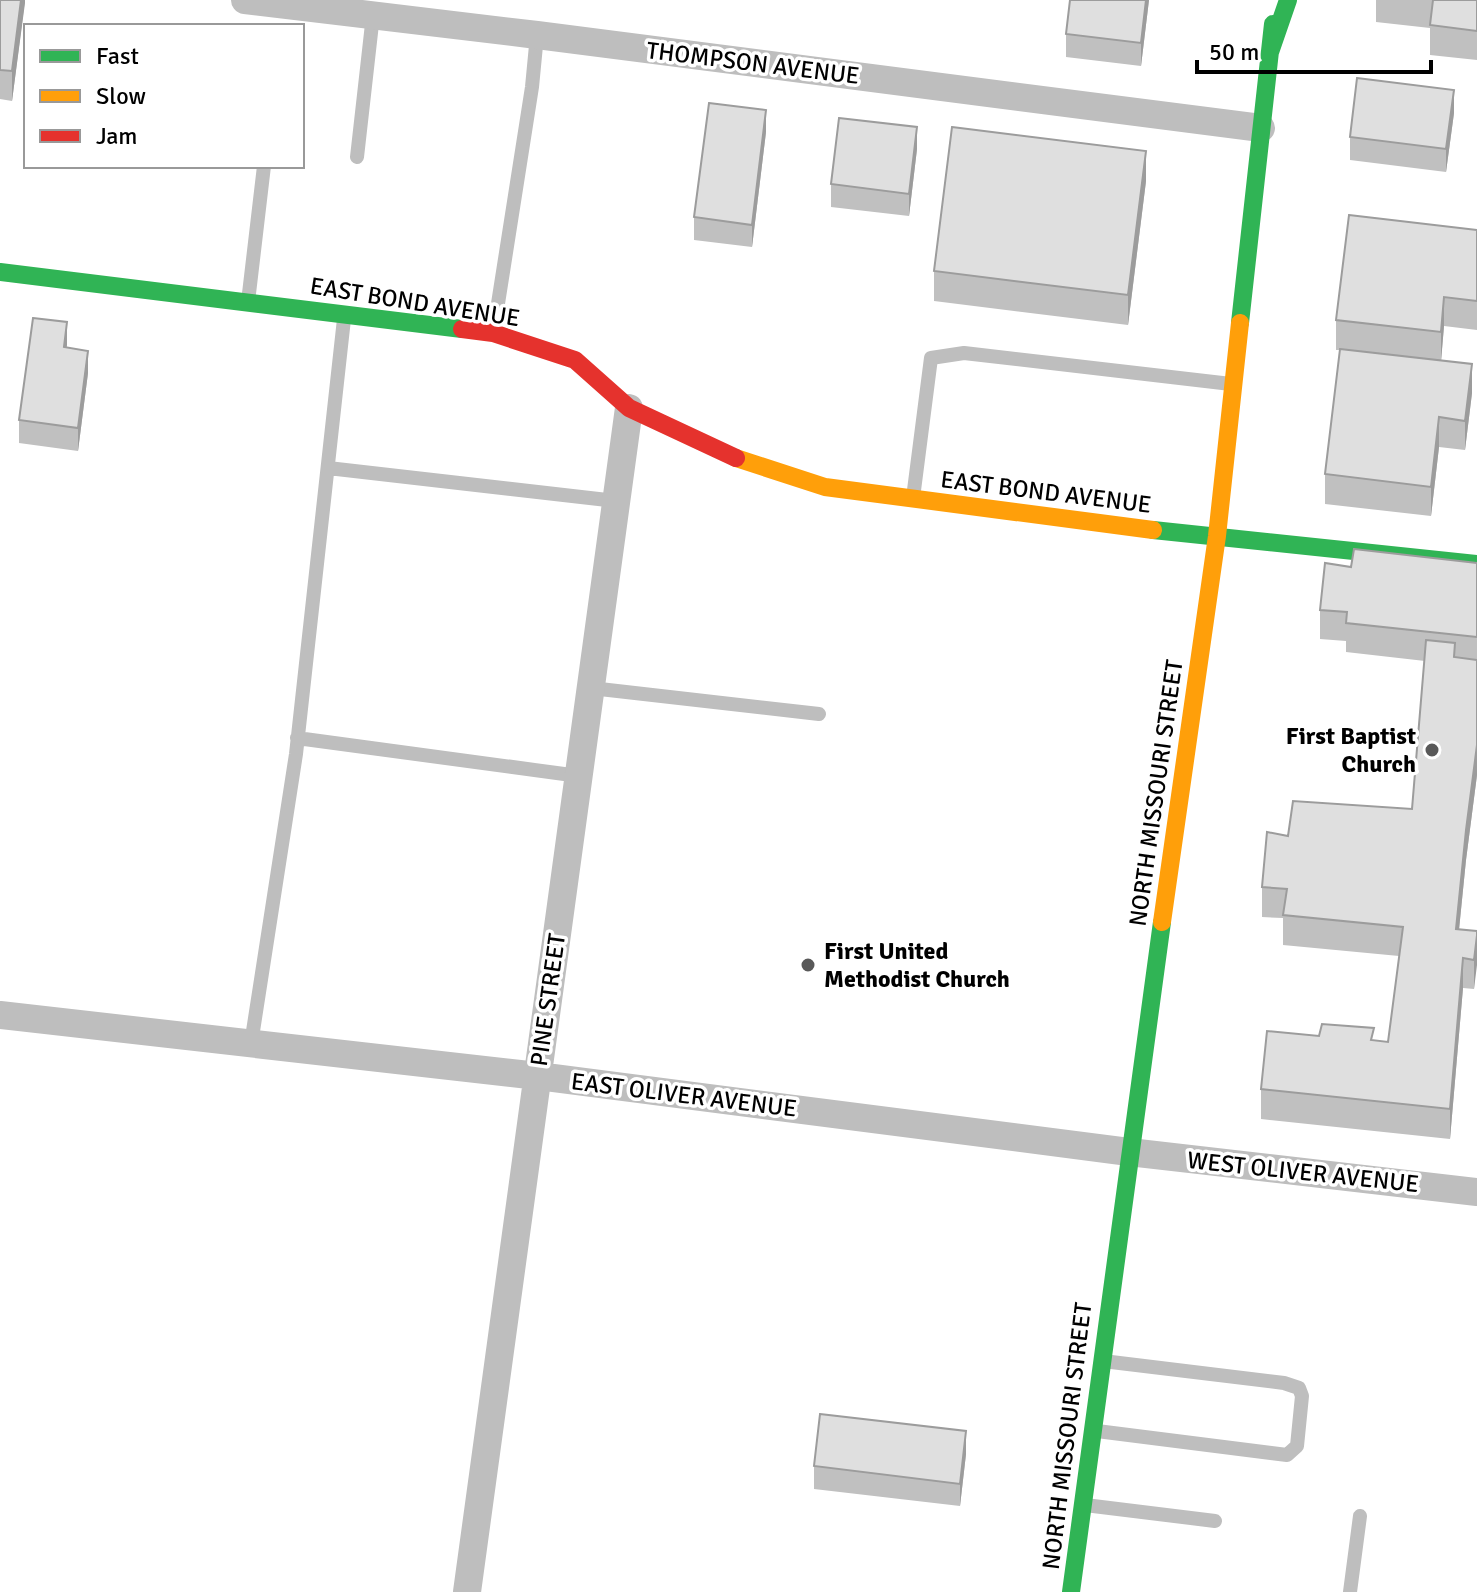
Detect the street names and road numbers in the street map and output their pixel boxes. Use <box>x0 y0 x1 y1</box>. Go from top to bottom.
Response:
street label: THOMPSON AVENUE <box>645 35 861 91</box>
street label: EAST BOND AVENUE <box>308 271 522 333</box>
street label: EAST BOND AVENUE <box>939 464 1153 520</box>
street label: NORTH MISSOURI STREET <box>1122 658 1190 928</box>
street label: PINE STREET <box>524 932 572 1068</box>
street label: EAST OLIVER AVENUE <box>570 1066 798 1124</box>
street label: WEST OLIVER AVENUE <box>1186 1145 1420 1199</box>
street label: NORTH MISSOURI STREET <box>1036 1301 1098 1571</box>

